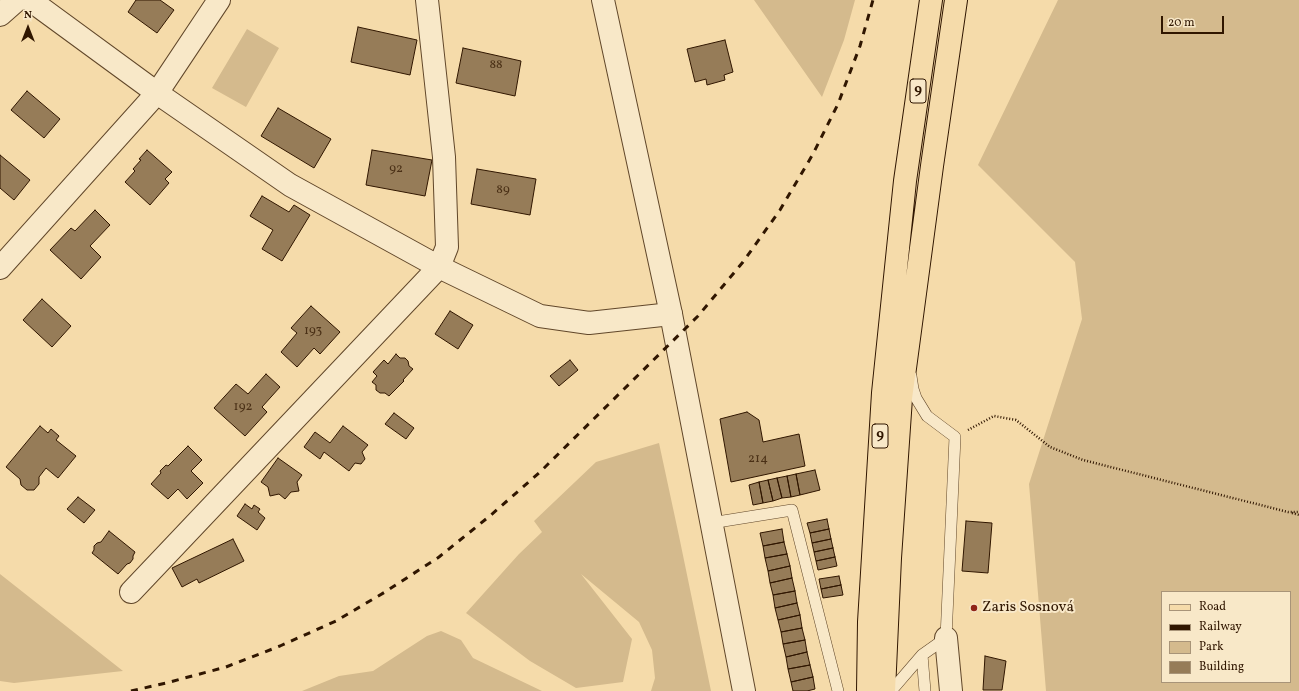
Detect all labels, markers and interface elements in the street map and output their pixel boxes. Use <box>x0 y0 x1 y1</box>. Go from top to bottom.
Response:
north arrow <box>8 8 48 48</box>
text: N <box>24 8 32 23</box>
scale bar <box>1163 8 1226 34</box>
text: 20 m <box>1168 15 1195 31</box>
house number: 88 <box>489 58 503 74</box>
road number: 9 <box>910 79 926 103</box>
house number: 92 <box>389 162 403 178</box>
house number: 89 <box>496 183 510 199</box>
house number: 193 <box>304 324 322 340</box>
house number: 192 <box>234 400 252 416</box>
road number: 9 <box>872 424 888 448</box>
house number: 214 <box>748 452 768 468</box>
legend <box>1161 591 1291 683</box>
place label: Zaris Sosnová <box>982 599 1074 617</box>
text: Road <box>1199 599 1226 615</box>
marker: Zaris Sosnová <box>969 603 979 613</box>
text: Railway <box>1199 619 1242 635</box>
text: Park <box>1199 639 1224 655</box>
text: Building <box>1199 659 1244 675</box>

